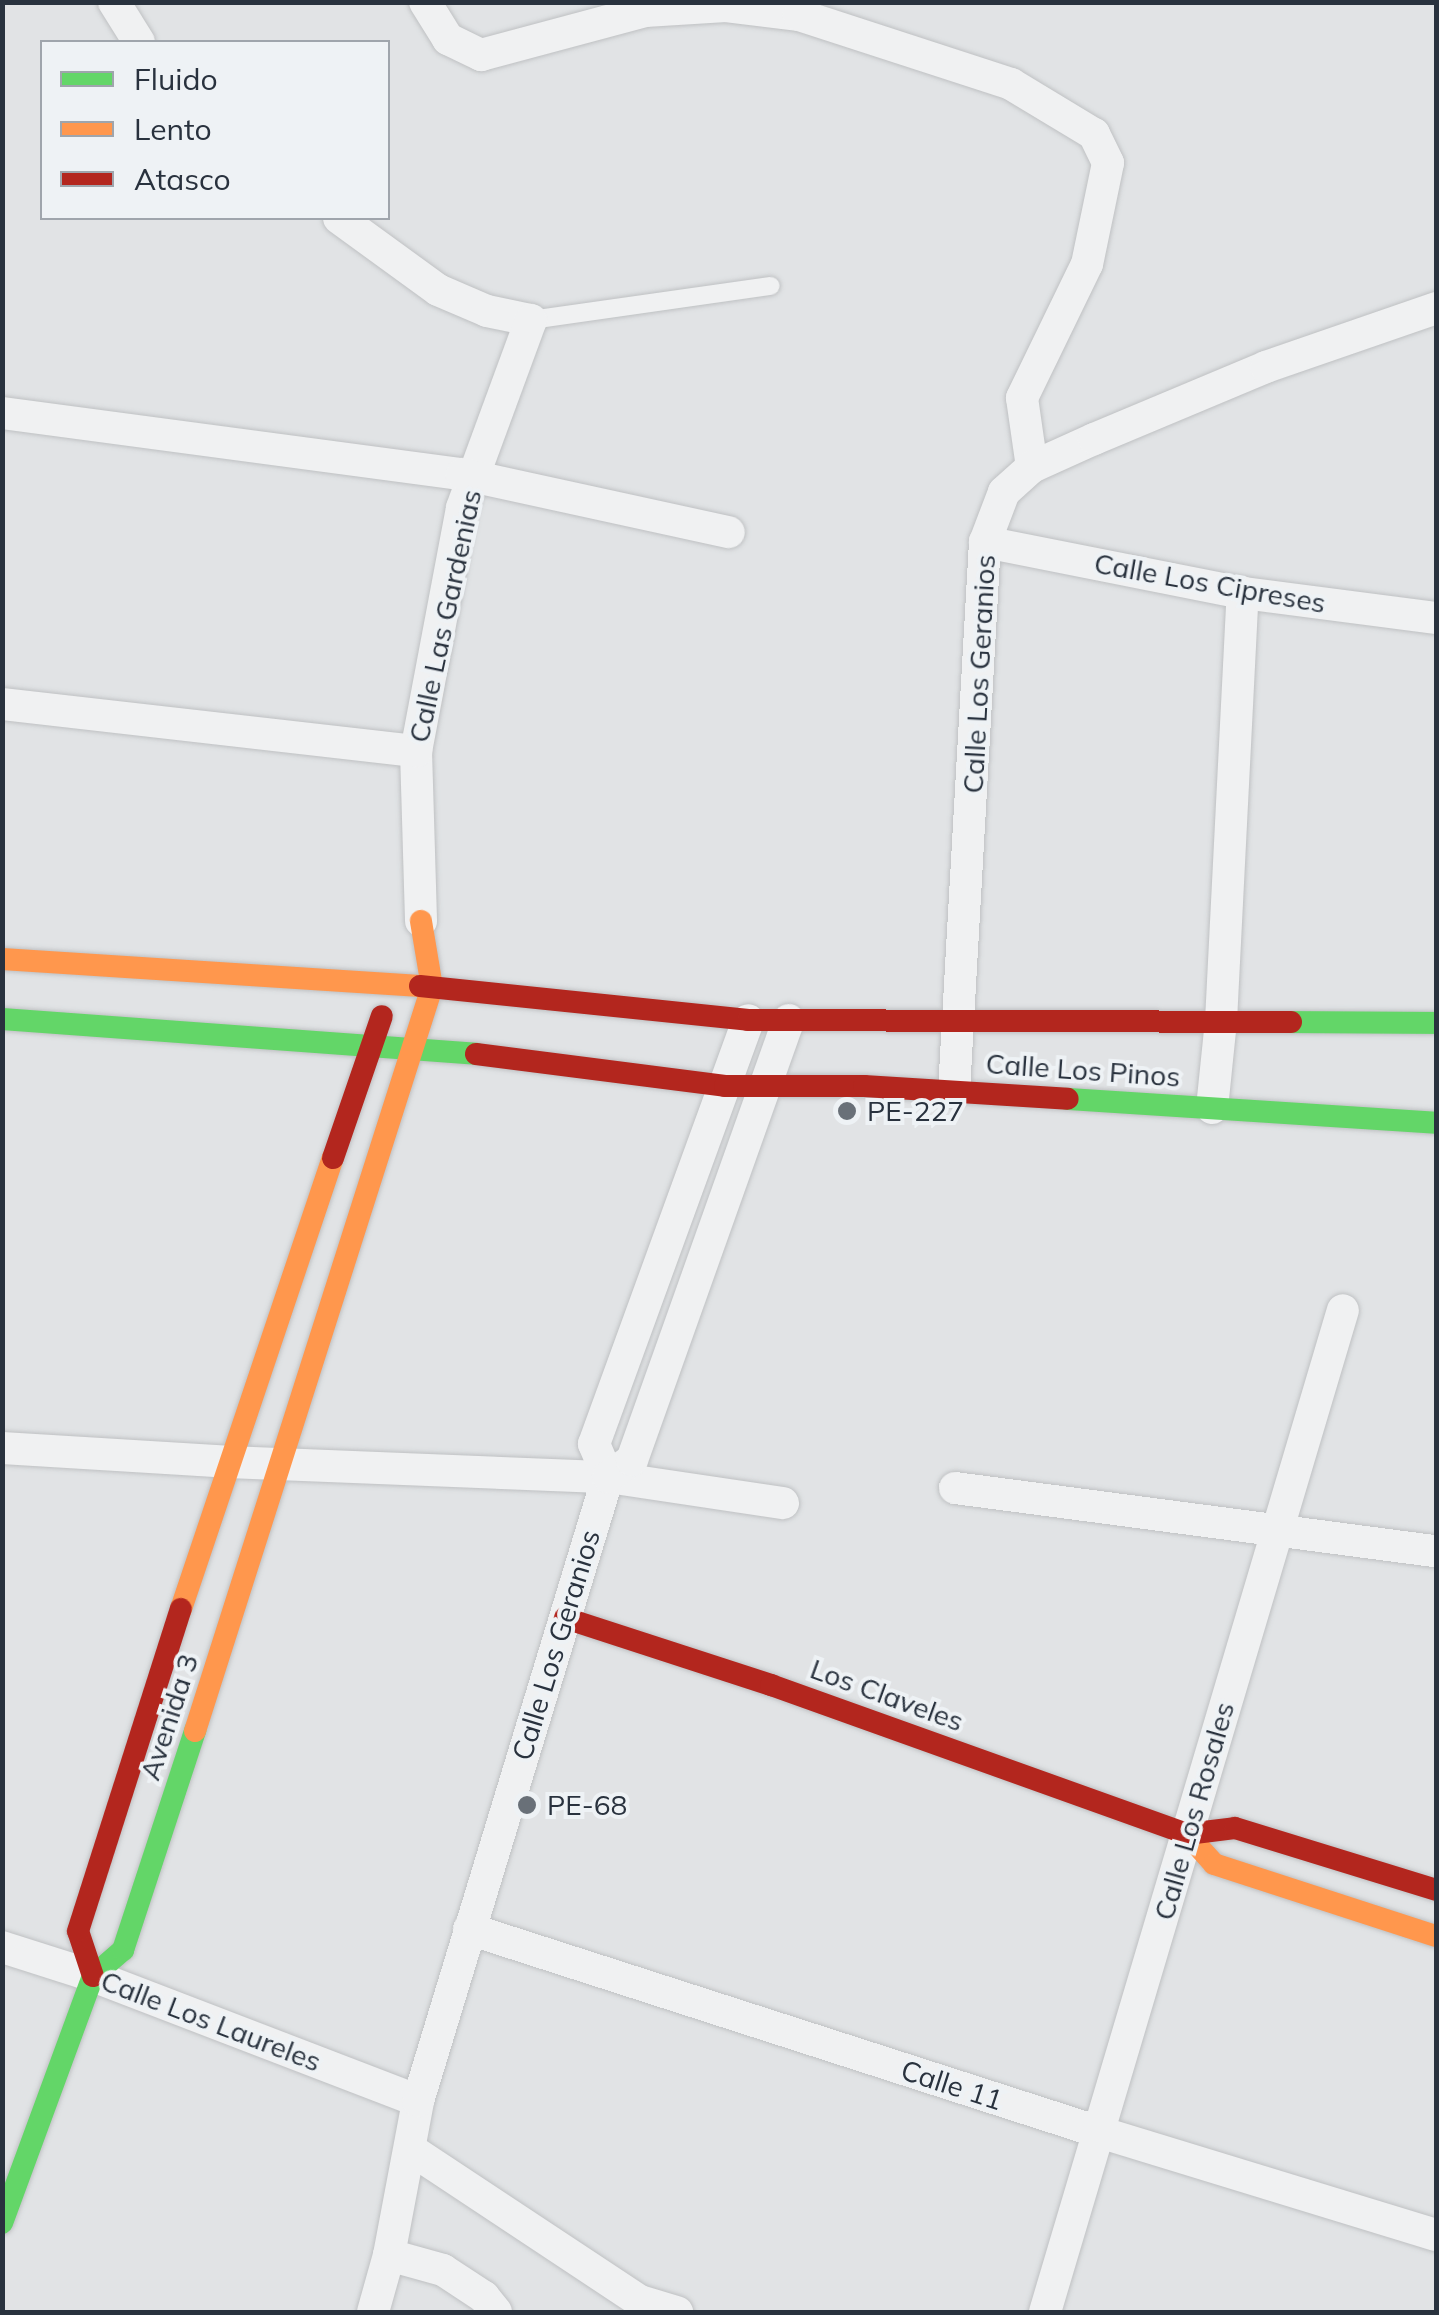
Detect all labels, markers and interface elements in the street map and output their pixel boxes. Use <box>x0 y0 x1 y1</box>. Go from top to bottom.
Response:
legend <box>40 40 390 220</box>
text: Fluido <box>134 60 218 98</box>
text: Lento <box>134 110 212 148</box>
text: Atasco <box>134 160 231 198</box>
street label: Calle Las Gardenias <box>402 486 488 746</box>
street label: Calle Los Cipreses <box>1092 546 1328 620</box>
street label: Calle Los Geranios <box>956 554 1002 794</box>
street label: Calle Los Pinos <box>985 1046 1181 1094</box>
place label: PE-227 <box>867 1094 964 1128</box>
marker: PE-227 <box>836 1100 858 1122</box>
street label: Calle Los Geranios <box>505 1526 607 1764</box>
street label: Avenida 3 <box>133 1650 205 1784</box>
street label: Los Claveles <box>806 1652 968 1738</box>
street label: Calle Los Rosales <box>1147 1698 1241 1924</box>
place label: PE-68 <box>547 1788 627 1822</box>
marker: PE-68 <box>516 1794 538 1816</box>
street label: Calle Los Laureles <box>96 1964 326 2078</box>
street label: Calle 11 <box>897 2053 1007 2117</box>

